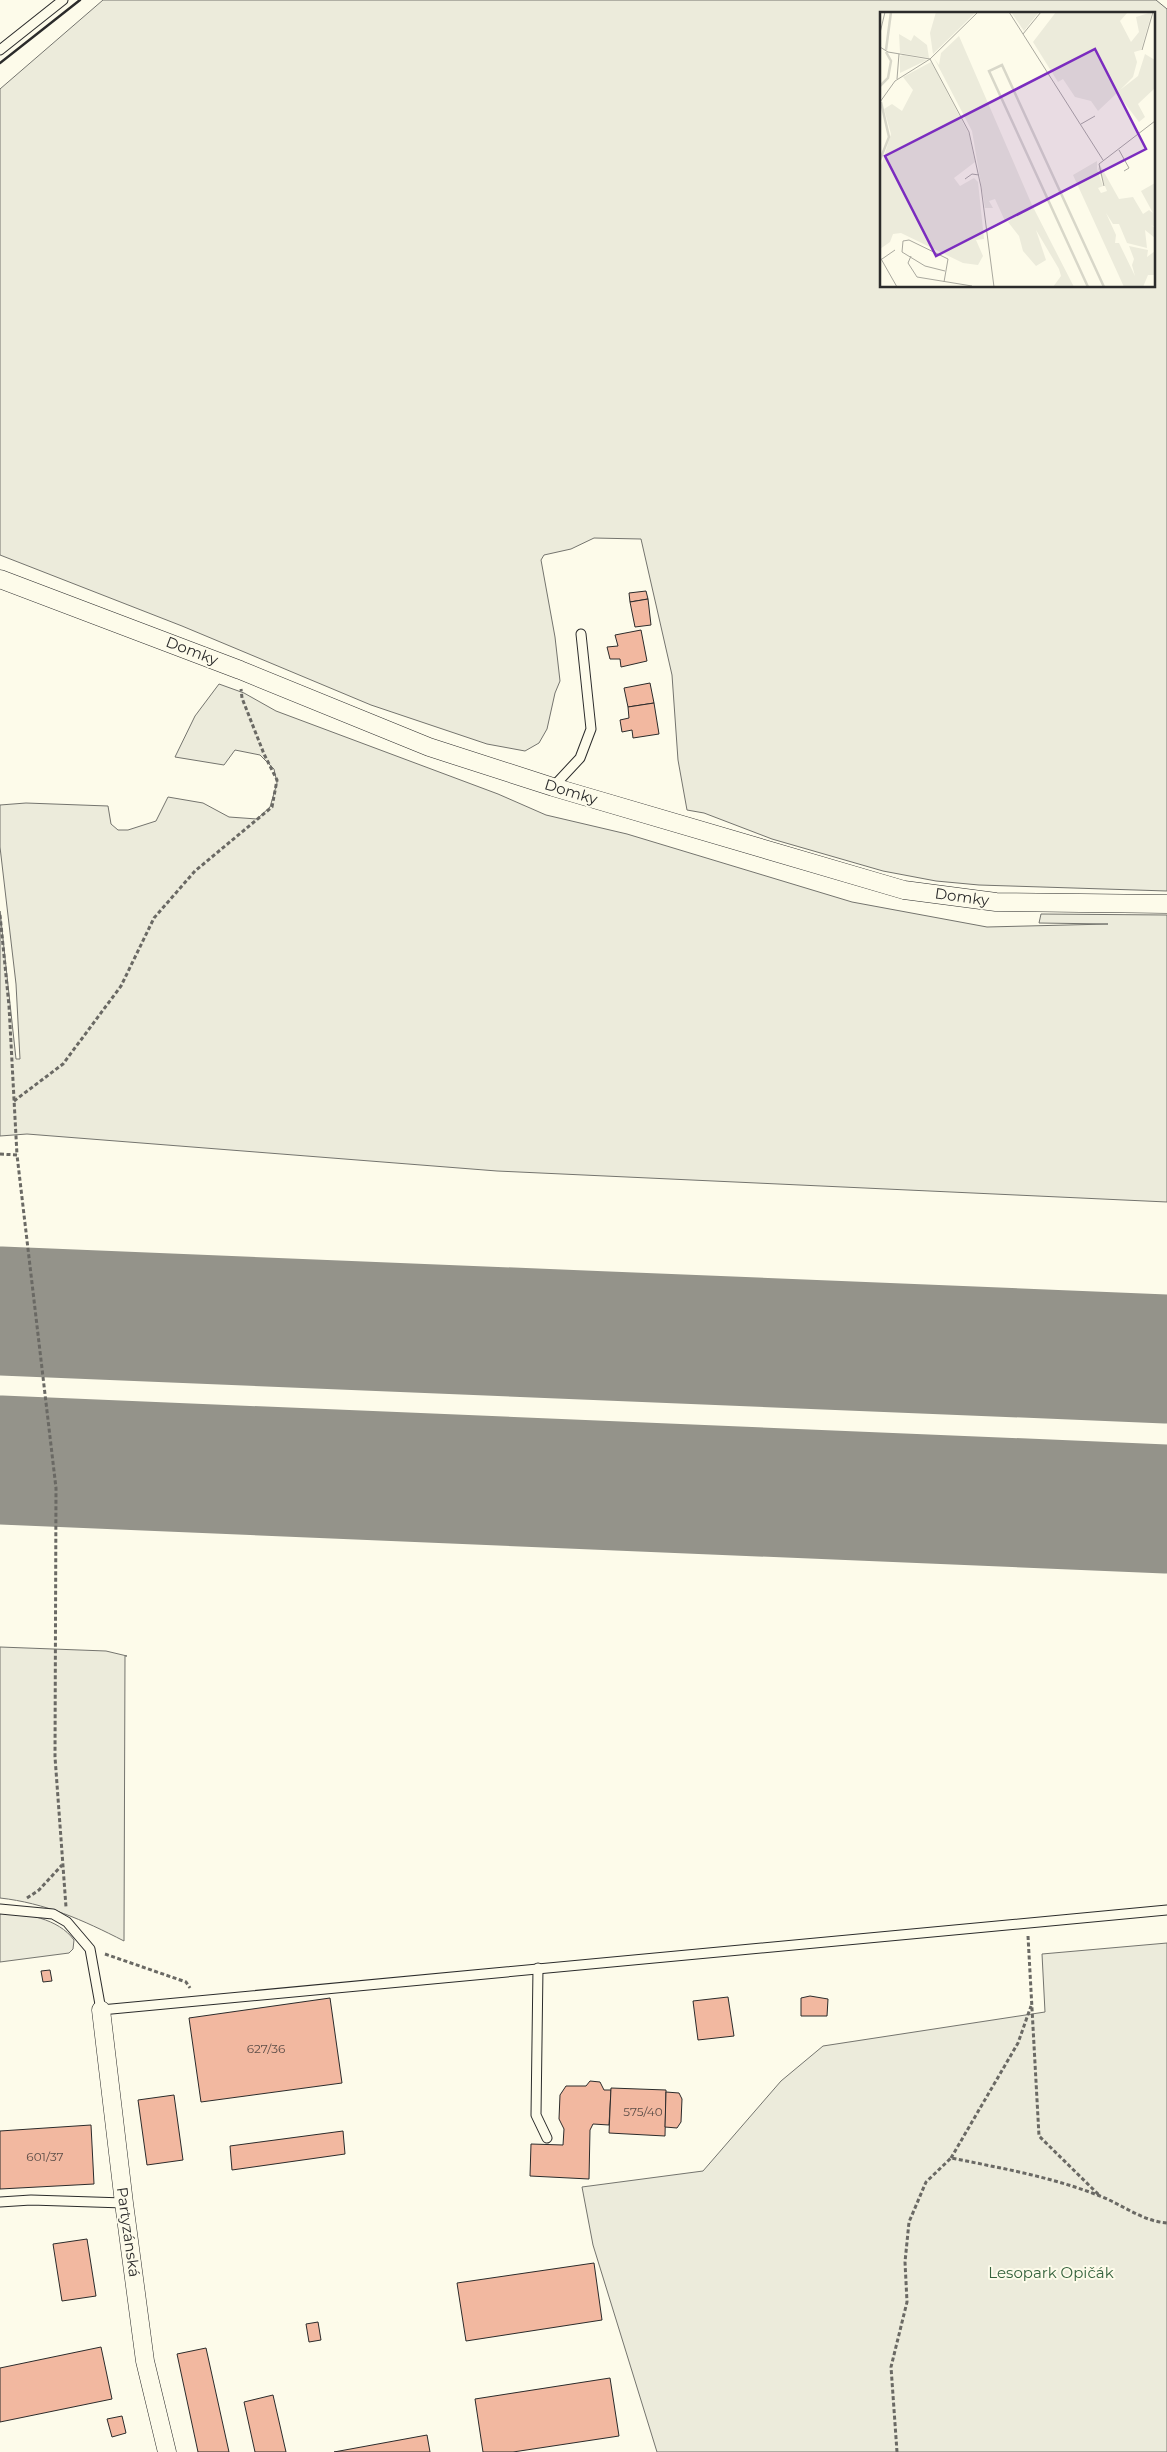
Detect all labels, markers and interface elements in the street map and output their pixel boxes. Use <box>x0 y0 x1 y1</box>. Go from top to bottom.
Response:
inset map <box>880 12 1154 288</box>
street label: Domky <box>163 632 222 669</box>
street label: Domky <box>542 774 601 809</box>
street label: Domky <box>934 883 991 910</box>
house number: 627/36 <box>247 2041 285 2056</box>
house number: 575/40 <box>623 2104 663 2119</box>
house number: 601/37 <box>26 2149 64 2164</box>
street label: Partyzánská <box>113 2186 144 2278</box>
park label: Lesopark Opičák <box>988 2263 1114 2282</box>

